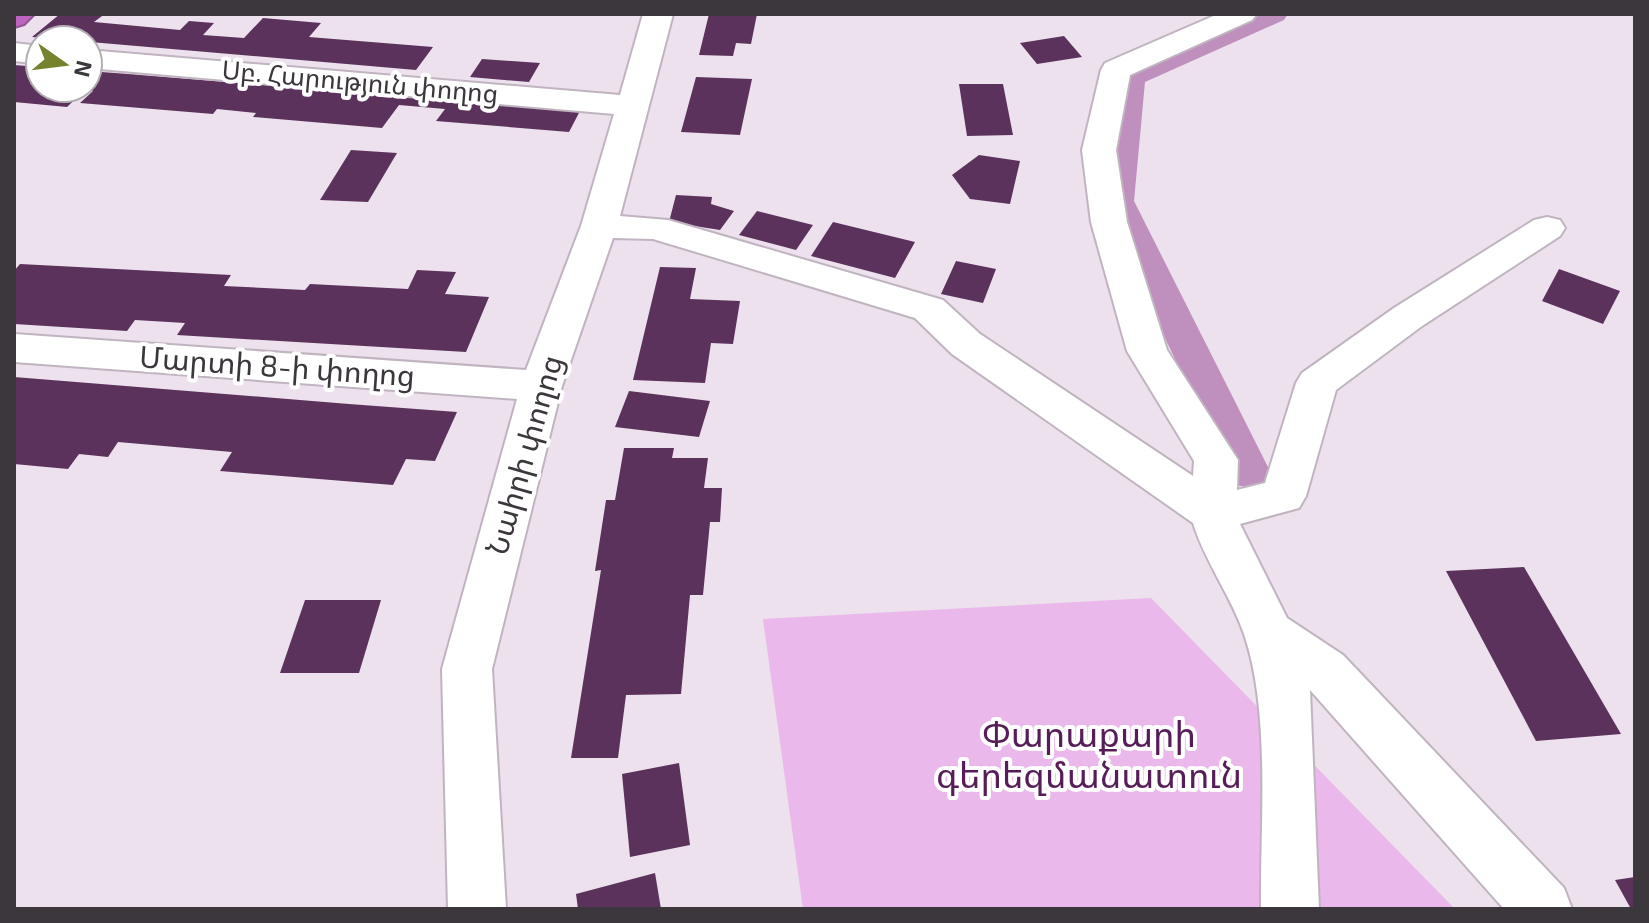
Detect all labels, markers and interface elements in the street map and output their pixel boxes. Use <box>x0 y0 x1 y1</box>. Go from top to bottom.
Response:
north arrow <box>24 24 104 104</box>
street label: Սբ. Հարություն փողոց <box>220 53 500 109</box>
text: N <box>70 58 99 80</box>
street label: Մարտի 8-ի փողոց <box>138 337 416 394</box>
street label: Նաիրի փողոց <box>477 351 570 559</box>
park label: Փարաքարի գերեզմանատուն <box>936 711 1242 796</box>

